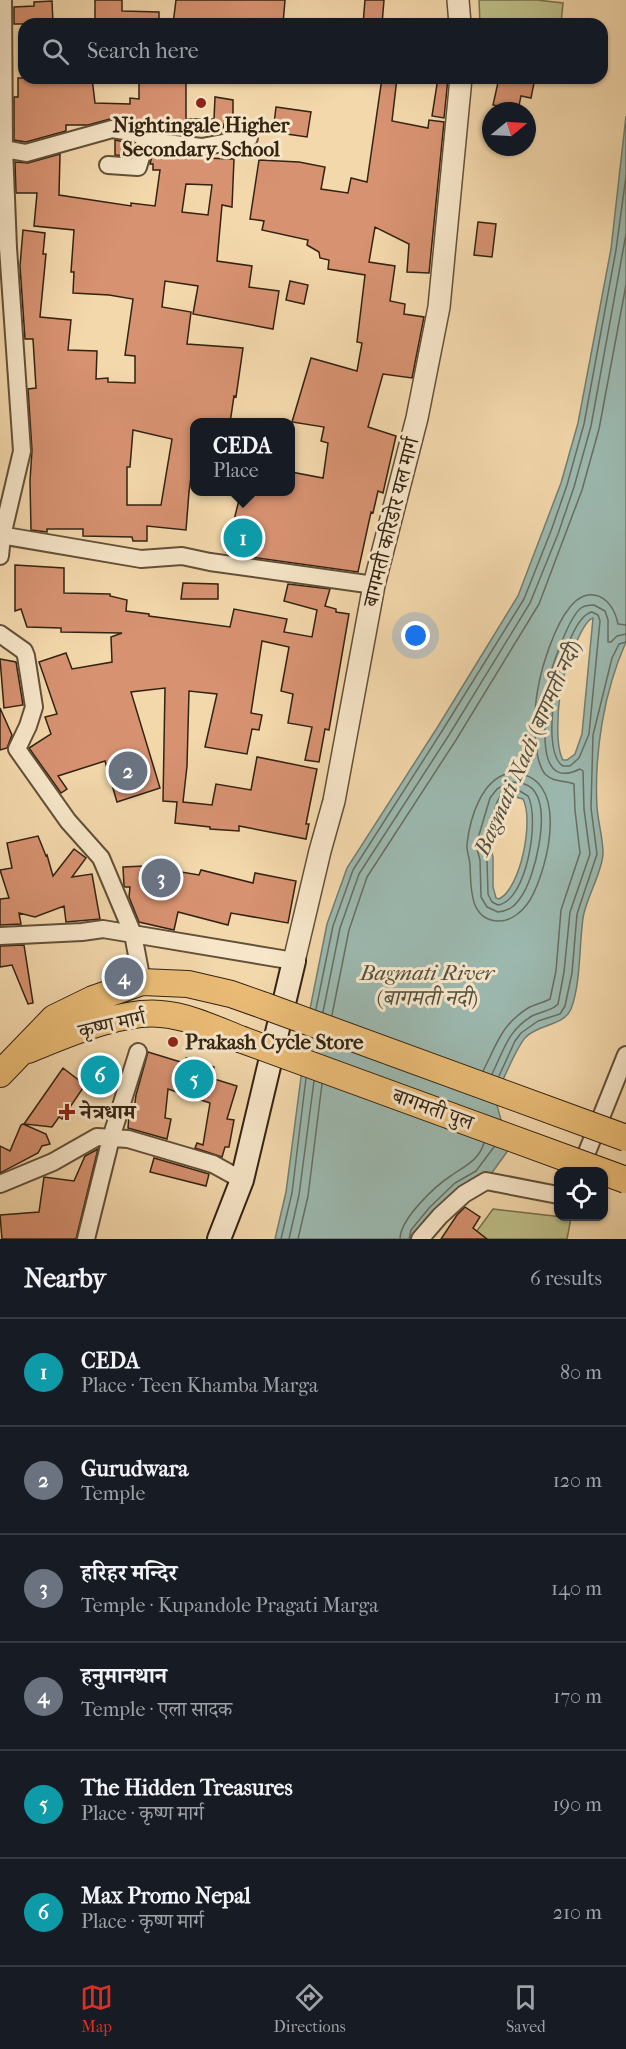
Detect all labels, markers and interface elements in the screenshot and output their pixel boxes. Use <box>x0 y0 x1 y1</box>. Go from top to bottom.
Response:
search box <box>18 18 608 84</box>
icon: search <box>39 35 72 68</box>
text: Search here <box>87 38 199 64</box>
marker: Nightingale Higher Secondary School <box>194 96 208 110</box>
north arrow <box>482 102 536 156</box>
place label: Nightingale Higher Secondary School <box>113 113 291 161</box>
popup <box>190 418 295 496</box>
text: CEDA <box>213 433 272 459</box>
street label: बागमती करिडोर यल मार्ग <box>358 434 424 610</box>
text: Place <box>213 459 259 482</box>
pin: 1 <box>224 516 262 560</box>
your location <box>401 621 430 650</box>
water label: Bagmati Nadi (बागमती नदी) <box>468 637 587 860</box>
pin: 2 <box>108 748 148 794</box>
pin: 3 <box>142 856 180 900</box>
pin: 4 <box>104 954 144 1000</box>
water label: Bagmati River (बागमती नदी) <box>359 960 496 1011</box>
street label: कृष्ण मार्ग <box>75 1004 149 1045</box>
place label: Prakash Cycle Store <box>185 1030 364 1054</box>
marker: Prakash Cycle Store <box>166 1035 180 1049</box>
pin: 6 <box>80 1052 120 1098</box>
pin: 5 <box>174 1056 214 1102</box>
street label: बागमती पुल <box>388 1083 478 1137</box>
place label: नेत्रधाम <box>78 1100 137 1124</box>
marker: नेत्रधाम <box>58 1103 76 1121</box>
map controls <box>554 1167 608 1221</box>
button: locate <box>554 1167 608 1221</box>
text: Nearby <box>24 1263 106 1294</box>
text: 6 results <box>530 1267 602 1290</box>
text: CEDA <box>81 1348 140 1374</box>
text: 1 <box>40 1361 47 1384</box>
text: 80 m <box>560 1361 602 1384</box>
text: Place · Teen Khamba Marga <box>81 1374 318 1397</box>
text: Gurudwara <box>81 1456 188 1482</box>
text: 2 <box>38 1469 49 1492</box>
text: 120 m <box>553 1469 602 1492</box>
text: Temple <box>81 1482 145 1505</box>
text: हरिहर मन्दिर <box>81 1560 177 1586</box>
text: 3 <box>39 1577 48 1600</box>
text: 140 m <box>551 1577 602 1600</box>
text: Temple · Kupandole Pragati Marga <box>81 1594 378 1617</box>
text: हनुमानथान <box>81 1663 167 1689</box>
text: 4 <box>38 1685 49 1708</box>
text: 170 m <box>553 1685 602 1708</box>
text: Temple · एला सादक <box>81 1698 232 1721</box>
text: The Hidden Treasures <box>81 1775 293 1801</box>
text: 5 <box>39 1793 48 1816</box>
text: 190 m <box>552 1793 602 1816</box>
text: Place · कृष्ण मार्ग <box>81 1802 204 1825</box>
text: Max Promo Nepal <box>81 1883 250 1909</box>
text: 6 <box>38 1901 49 1924</box>
text: 210 m <box>553 1901 602 1924</box>
text: Place · कृष्ण मार्ग <box>81 1910 204 1933</box>
tab: Map <box>80 1981 113 2036</box>
tab: Directions <box>274 1981 346 2036</box>
tab: Saved <box>506 1981 546 2036</box>

